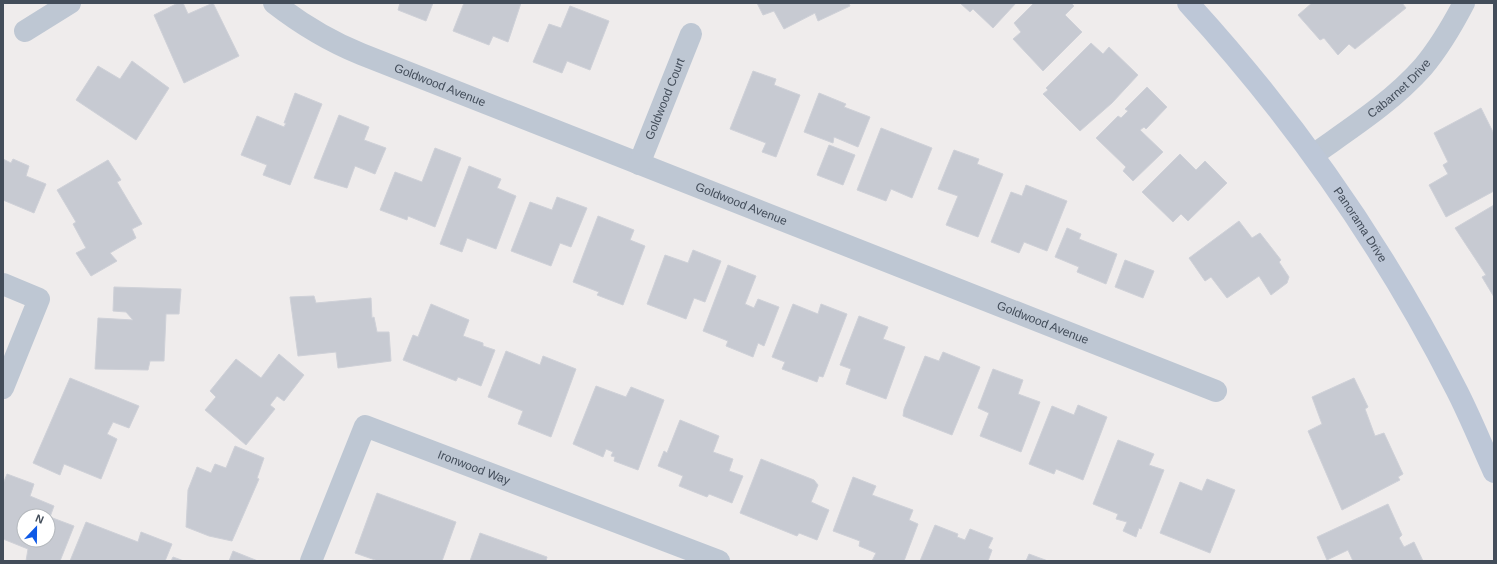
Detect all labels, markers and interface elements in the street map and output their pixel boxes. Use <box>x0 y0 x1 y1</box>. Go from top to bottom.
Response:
street label: Goldwood Court <box>642 55 688 142</box>
street label: Cabarnet Drive <box>1365 56 1434 121</box>
street label: Goldwood Avenue <box>392 61 488 110</box>
street label: Goldwood Avenue <box>694 180 790 228</box>
street label: Panorama Drive <box>1330 185 1390 265</box>
street label: Goldwood Avenue <box>995 298 1091 347</box>
street label: Ironwood Way <box>436 447 512 488</box>
north arrow <box>16 508 56 548</box>
text: N <box>34 512 46 526</box>

